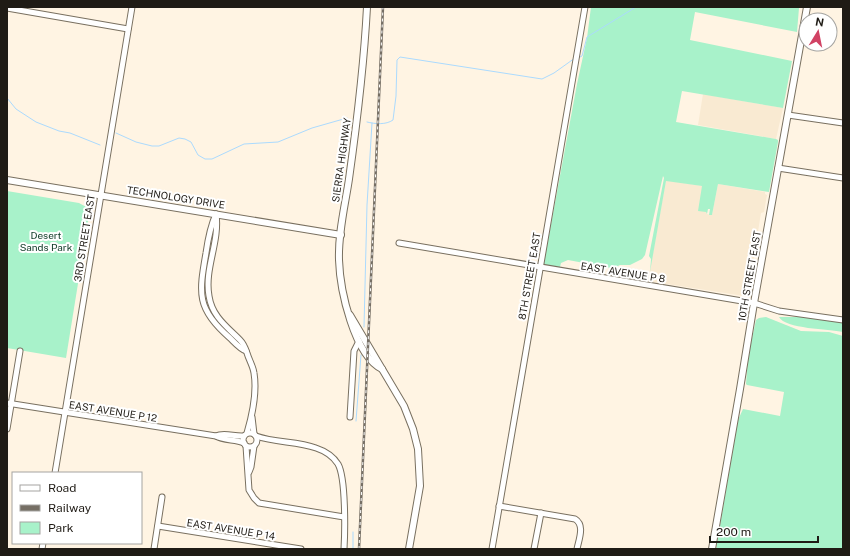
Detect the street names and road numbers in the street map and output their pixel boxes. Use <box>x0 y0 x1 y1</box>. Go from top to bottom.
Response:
street label: SIERRA HIGHWAY <box>329 117 353 203</box>
street label: TECHNOLOGY DRIVE <box>126 183 226 211</box>
street label: 3RD STREET EAST <box>71 193 97 283</box>
street label: 10TH STREET EAST <box>735 230 763 322</box>
street label: 8TH STREET EAST <box>515 231 543 321</box>
street label: EAST AVENUE P 8 <box>580 259 666 285</box>
street label: EAST AVENUE P 12 <box>68 398 158 424</box>
street label: EAST AVENUE P 14 <box>186 516 276 542</box>

